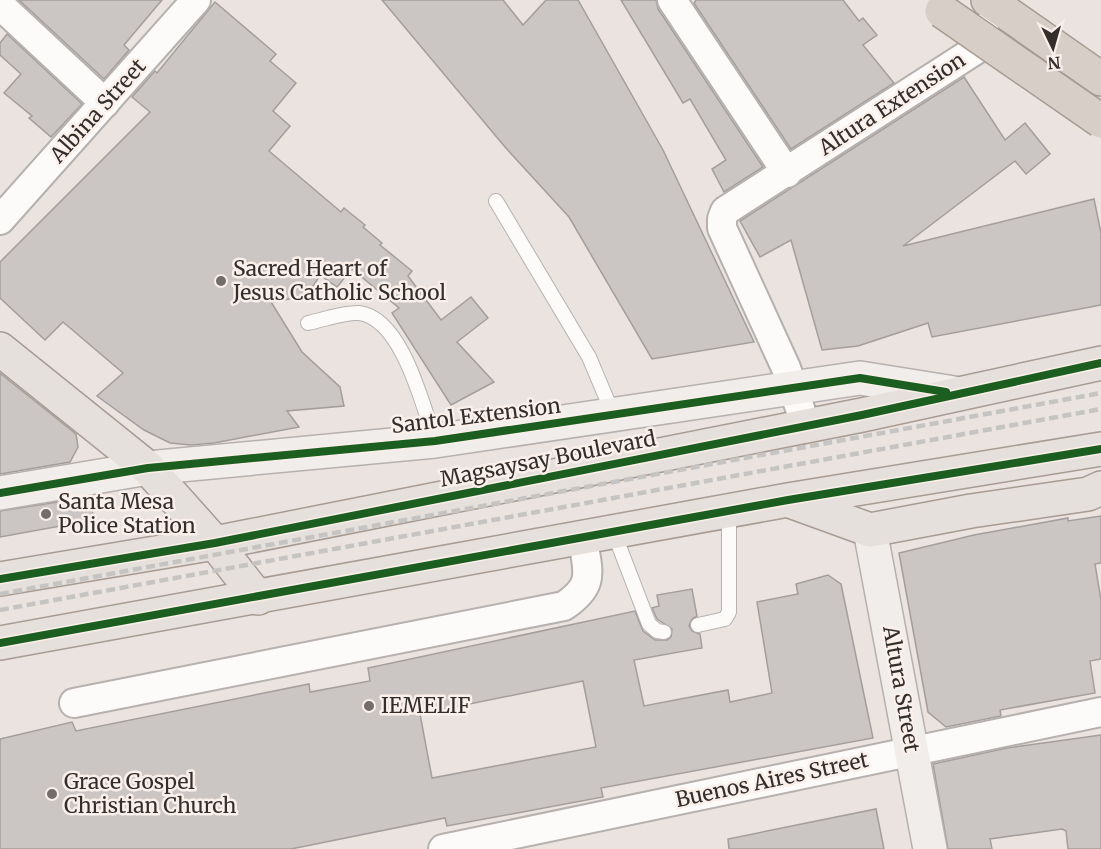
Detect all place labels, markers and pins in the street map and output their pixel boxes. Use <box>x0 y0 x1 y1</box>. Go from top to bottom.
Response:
place label: Sacred Heart of Jesus Catholic School <box>232 255 446 306</box>
marker: Sacred Heart of Jesus Catholic School <box>214 274 228 288</box>
place label: Santa Mesa Police Station <box>58 488 196 539</box>
marker: Santa Mesa Police Station <box>39 507 53 521</box>
place label: IEMELIF <box>381 692 470 719</box>
marker: IEMELIF <box>362 699 376 713</box>
place label: Grace Gospel Christian Church <box>64 768 237 819</box>
marker: Grace Gospel Christian Church <box>45 787 59 801</box>

